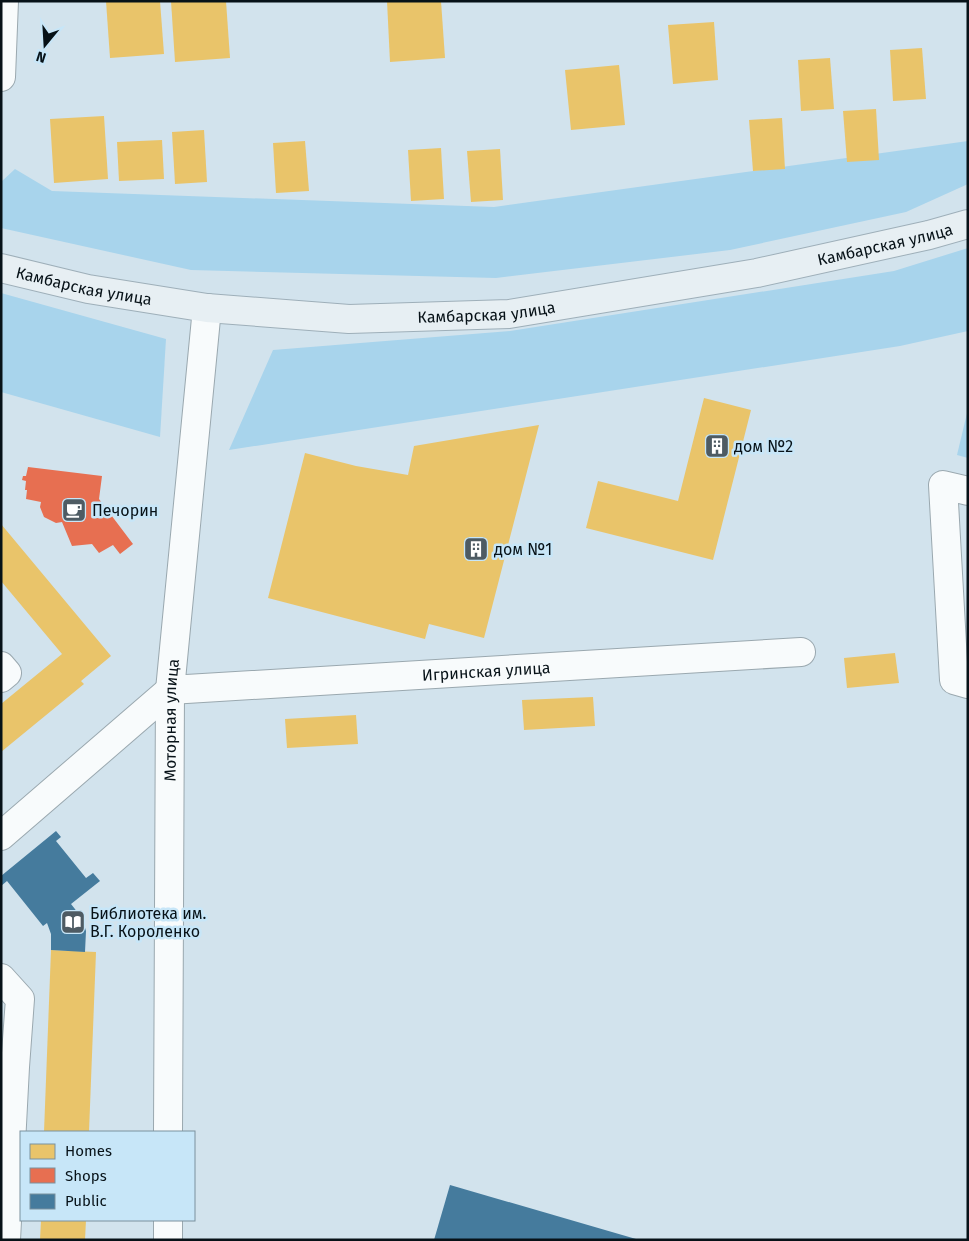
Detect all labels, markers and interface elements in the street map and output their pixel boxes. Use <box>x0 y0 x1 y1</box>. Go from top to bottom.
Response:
north arrow <box>20 20 70 70</box>
text: N <box>34 47 48 66</box>
street label: Камбарская улица <box>815 219 955 269</box>
street label: Камбарская улица <box>14 262 153 309</box>
street label: Камбарская улица <box>417 297 557 326</box>
building icon: дом №2 <box>704 433 730 459</box>
place label: дом №2 <box>734 437 793 456</box>
cafe icon: Печорин <box>61 497 87 523</box>
place label: Печорин <box>92 501 158 520</box>
building icon: дом №1 <box>463 536 489 562</box>
place label: дом №1 <box>494 540 552 559</box>
street label: Моторная улица <box>160 658 182 782</box>
street label: Игринская улица <box>421 658 551 684</box>
place label: Библиотека им. В.Г. Короленко <box>90 904 207 941</box>
library icon: Библиотека им. В.Г. Короленко <box>60 909 86 935</box>
legend <box>20 1131 195 1221</box>
text: Homes <box>65 1142 112 1160</box>
text: Shops <box>65 1167 107 1185</box>
text: Public <box>65 1192 107 1210</box>

